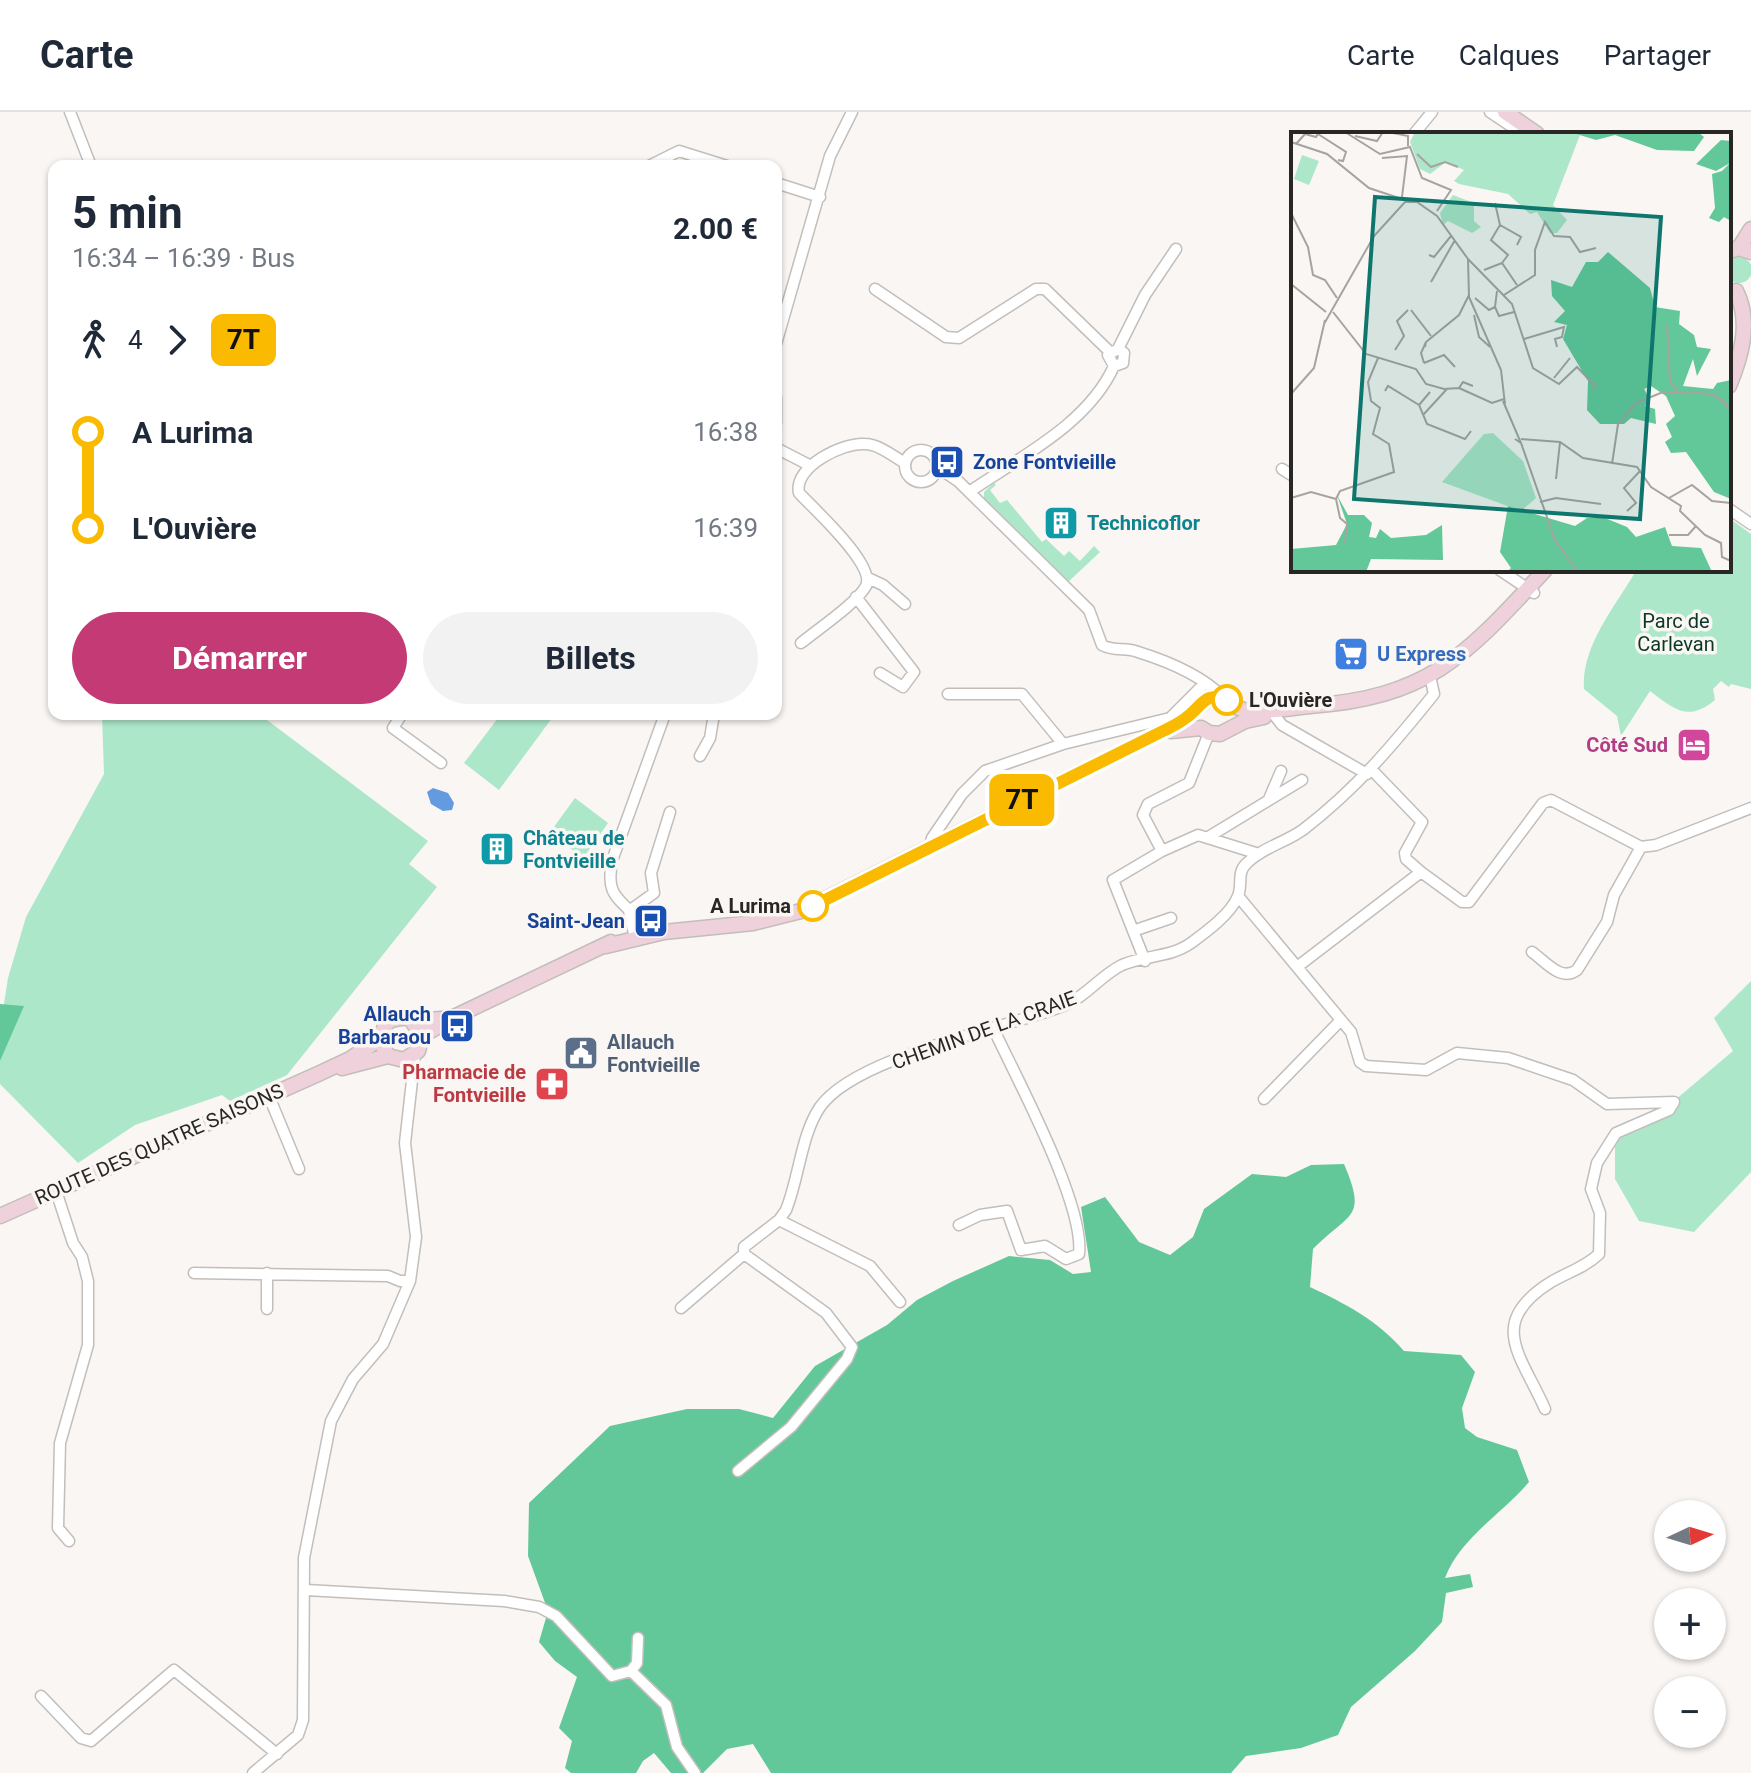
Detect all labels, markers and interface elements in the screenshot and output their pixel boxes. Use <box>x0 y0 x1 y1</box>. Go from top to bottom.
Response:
text: Carte <box>40 33 133 77</box>
text: Carte <box>1347 39 1415 72</box>
text: Calques <box>1459 39 1560 72</box>
text: Partager <box>1604 39 1711 72</box>
inset map <box>1291 132 1731 572</box>
text: 5 min <box>72 187 183 239</box>
text: 2.00 € <box>673 211 758 246</box>
text: 16:34 – 16:39 · Bus <box>72 243 295 273</box>
icon: walk <box>72 318 116 362</box>
icon: forward <box>155 318 199 362</box>
text: 7T <box>227 323 260 356</box>
text: 4 <box>128 325 143 355</box>
text: A Lurima <box>132 415 253 450</box>
text: 16:38 <box>693 417 758 447</box>
bus stop icon: Zone Fontvieille <box>928 443 966 481</box>
place label: Zone Fontvieille <box>973 450 1116 474</box>
building icon: Technicoflor <box>1042 504 1080 542</box>
text: L'Ouvière <box>132 511 257 546</box>
place label: Technicoflor <box>1087 511 1201 535</box>
text: 16:39 <box>693 513 758 543</box>
park label: Parc de Carlevan <box>1637 609 1715 656</box>
button: Démarrer <box>72 612 407 704</box>
button: Billets <box>423 612 758 704</box>
supermarket icon: U Express <box>1332 635 1370 673</box>
place label: U Express <box>1377 642 1466 666</box>
marker: L'Ouvière <box>1212 685 1242 715</box>
place label: L'Ouvière <box>1249 688 1332 712</box>
hotel icon: Côté Sud <box>1675 726 1713 764</box>
place label: Côté Sud <box>1586 733 1668 757</box>
line badge: 7T <box>986 774 1058 826</box>
text: 7T <box>1005 783 1039 816</box>
place label: Château de Fontvieille <box>523 826 625 873</box>
building icon: Château de Fontvieille <box>478 830 516 868</box>
marker: A Lurima <box>798 891 828 921</box>
place label: A Lurima <box>710 894 791 918</box>
bus stop icon: Saint-Jean <box>632 902 670 940</box>
place label: Saint-Jean <box>527 909 625 933</box>
street label: CHEMIN DE LA CRAIE <box>889 985 1079 1075</box>
place label: Allauch Barbaraou <box>338 1002 431 1049</box>
bus stop icon: Allauch Barbaraou <box>438 1007 476 1045</box>
place label: Allauch Fontvieille <box>607 1030 700 1077</box>
public building icon: Allauch Fontvieille <box>562 1034 600 1072</box>
place label: Pharmacie de Fontvieille <box>402 1060 526 1107</box>
pharmacy icon: Pharmacie de Fontvieille <box>533 1065 571 1103</box>
street label: ROUTE DES QUATRE SAISONS <box>31 1078 287 1210</box>
north arrow <box>1654 1500 1726 1572</box>
map controls <box>1654 1500 1726 1748</box>
button: + <box>1654 1588 1726 1660</box>
button: − <box>1654 1676 1726 1748</box>

